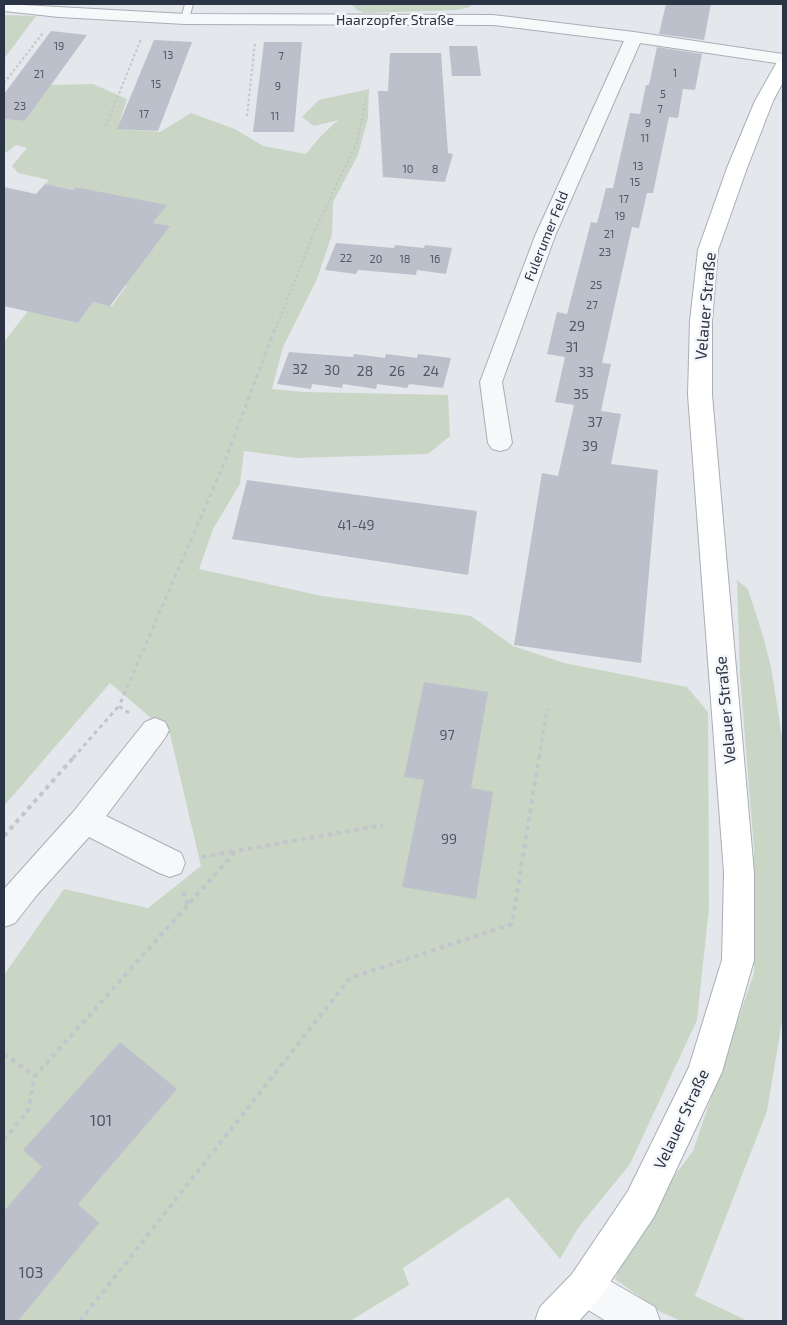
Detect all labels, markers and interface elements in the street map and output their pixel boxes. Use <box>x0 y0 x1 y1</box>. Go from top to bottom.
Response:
street label: Haarzopfer Straße <box>336 11 454 28</box>
house number: 19 <box>54 39 64 52</box>
house number: 13 <box>163 48 173 61</box>
house number: 7 <box>278 49 284 62</box>
house number: 1 <box>673 66 677 79</box>
house number: 21 <box>34 67 44 80</box>
house number: 15 <box>151 77 161 90</box>
house number: 9 <box>275 79 281 92</box>
house number: 5 <box>660 87 666 100</box>
house number: 23 <box>14 99 26 112</box>
house number: 7 <box>657 102 663 115</box>
house number: 17 <box>139 107 149 120</box>
house number: 11 <box>271 109 279 122</box>
house number: 9 <box>645 116 651 129</box>
house number: 11 <box>641 131 649 144</box>
house number: 13 <box>633 159 643 172</box>
house number: 10 <box>402 162 414 175</box>
house number: 8 <box>432 162 438 175</box>
house number: 15 <box>630 175 640 188</box>
street label: Fulerumer Feld <box>520 188 571 283</box>
house number: 17 <box>619 192 629 205</box>
house number: 19 <box>615 209 625 222</box>
house number: 21 <box>604 227 614 240</box>
house number: 23 <box>599 245 611 258</box>
house number: 22 <box>340 251 352 264</box>
street label: Velauer Straße <box>690 251 719 361</box>
house number: 20 <box>370 252 382 265</box>
house number: 18 <box>399 252 411 265</box>
house number: 16 <box>430 252 440 265</box>
house number: 25 <box>590 278 602 291</box>
house number: 27 <box>586 298 598 311</box>
house number: 29 <box>569 317 585 334</box>
house number: 31 <box>565 338 579 355</box>
house number: 32 <box>292 360 308 377</box>
house number: 30 <box>324 361 340 378</box>
house number: 28 <box>357 362 373 379</box>
house number: 26 <box>389 362 405 379</box>
house number: 24 <box>423 362 439 379</box>
house number: 33 <box>578 363 594 380</box>
house number: 35 <box>573 385 589 402</box>
house number: 37 <box>588 413 602 430</box>
house number: 39 <box>582 437 598 454</box>
house number: 41-49 <box>337 516 375 533</box>
street label: Velauer Straße <box>710 655 739 765</box>
house number: 97 <box>439 726 455 743</box>
house number: 99 <box>441 830 457 847</box>
street label: Velauer Straße <box>649 1066 712 1172</box>
house number: 101 <box>90 1110 112 1129</box>
house number: 103 <box>19 1262 43 1281</box>

